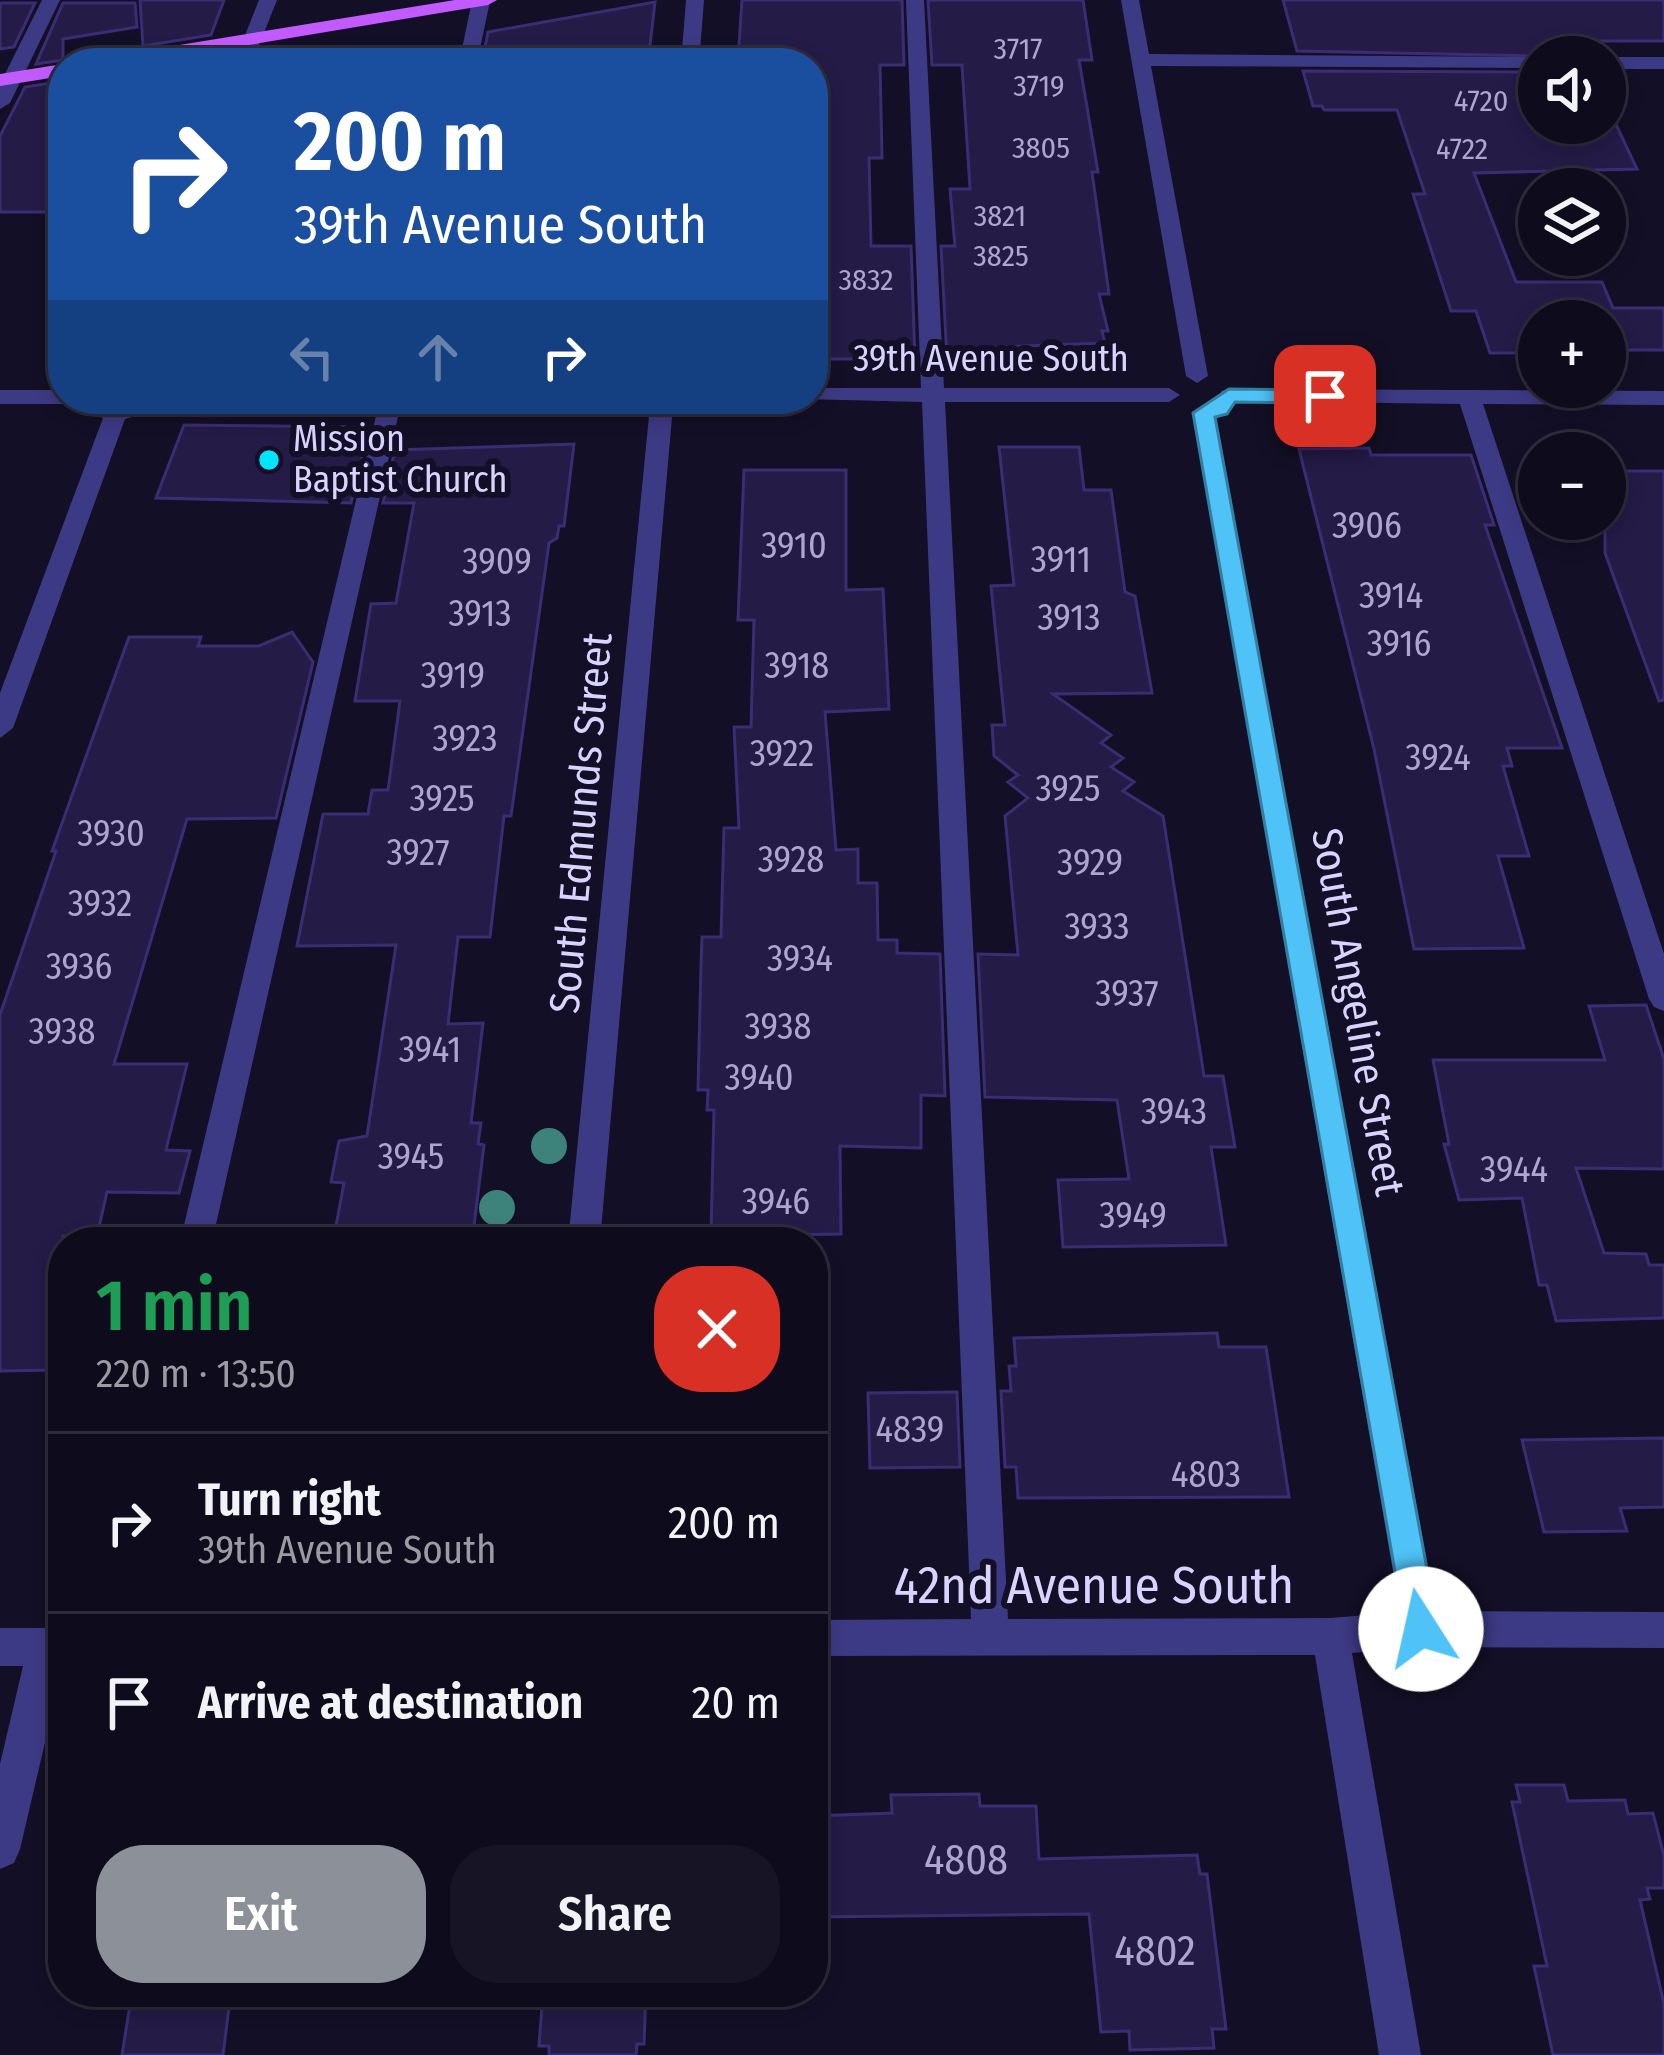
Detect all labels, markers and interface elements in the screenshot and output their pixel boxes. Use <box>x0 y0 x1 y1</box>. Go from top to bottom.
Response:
house number: 3717 <box>994 31 1043 67</box>
map controls <box>1518 36 1626 540</box>
button: sound <box>1518 36 1626 144</box>
house number: 3719 <box>1013 68 1065 104</box>
house number: 4720 <box>1454 83 1508 119</box>
text: 200 m <box>294 91 506 192</box>
icon: right <box>96 96 252 252</box>
house number: 3805 <box>1012 130 1070 166</box>
house number: 4722 <box>1436 131 1488 167</box>
button: layers <box>1518 168 1626 276</box>
text: 39th Avenue South <box>294 193 707 257</box>
house number: 3821 <box>974 198 1026 234</box>
house number: 3825 <box>973 238 1029 274</box>
house number: 3832 <box>838 262 894 298</box>
button: + <box>1518 300 1626 408</box>
icon: left <box>279 324 345 390</box>
icon: ahead <box>405 324 471 390</box>
icon: right <box>531 324 597 390</box>
street label: 39th Avenue South <box>853 337 1129 381</box>
pin <box>1274 345 1376 447</box>
icon: arrive <box>1292 363 1358 429</box>
place label: Mission Baptist Church <box>293 417 508 502</box>
button: − <box>1518 432 1626 540</box>
marker: Mission Baptist Church <box>256 447 282 473</box>
house number: 3906 <box>1332 504 1402 548</box>
house number: 3910 <box>761 524 827 568</box>
house number: 3911 <box>1031 538 1091 582</box>
house number: 3909 <box>462 540 532 584</box>
house number: 3914 <box>1359 574 1423 618</box>
house number: 3913 <box>448 592 512 636</box>
house number: 3913 <box>1037 596 1101 640</box>
house number: 3916 <box>1367 622 1431 666</box>
street label: South Edmunds Street <box>539 630 623 1015</box>
house number: 3918 <box>765 644 829 688</box>
house number: 3919 <box>421 654 485 698</box>
house number: 3923 <box>433 717 497 761</box>
house number: 3922 <box>750 732 814 776</box>
house number: 3924 <box>1405 736 1471 780</box>
house number: 3925 <box>1035 767 1101 811</box>
house number: 3925 <box>409 777 475 821</box>
house number: 3930 <box>77 812 145 856</box>
street label: South Angeline Street <box>1301 824 1415 1200</box>
house number: 3927 <box>387 831 449 875</box>
house number: 3928 <box>758 838 824 882</box>
house number: 3929 <box>1057 841 1123 885</box>
house number: 3932 <box>68 882 132 926</box>
house number: 3933 <box>1064 905 1130 949</box>
house number: 3934 <box>767 937 833 981</box>
house number: 3936 <box>46 945 112 989</box>
house number: 3937 <box>1095 972 1159 1016</box>
house number: 3938 <box>745 1005 811 1049</box>
house number: 3938 <box>29 1010 95 1054</box>
house number: 3941 <box>399 1028 461 1072</box>
house number: 3940 <box>724 1056 794 1100</box>
house number: 3943 <box>1141 1090 1207 1134</box>
house number: 3945 <box>378 1135 444 1179</box>
house number: 3944 <box>1480 1148 1548 1192</box>
house number: 3946 <box>742 1180 810 1224</box>
house number: 3949 <box>1099 1194 1167 1238</box>
text: 1 min <box>96 1263 253 1349</box>
button: close <box>654 1266 780 1392</box>
text: 220 m · 13:50 <box>96 1351 296 1397</box>
house number: 4839 <box>876 1408 944 1452</box>
house number: 4803 <box>1171 1453 1241 1497</box>
text: Turn right <box>198 1473 381 1527</box>
icon: right <box>96 1490 162 1556</box>
text: 200 m <box>668 1496 780 1550</box>
text: 39th Avenue South <box>198 1527 497 1573</box>
street label: 42nd Avenue South <box>894 1555 1294 1617</box>
position arrow <box>1358 1566 1484 1692</box>
icon: arrive <box>96 1670 162 1736</box>
text: Arrive at destination <box>198 1676 583 1730</box>
text: 20 m <box>692 1676 780 1730</box>
house number: 4808 <box>924 1835 1008 1885</box>
button: Exit <box>96 1845 426 1983</box>
button: Share <box>450 1845 780 1983</box>
house number: 4802 <box>1114 1926 1196 1976</box>

